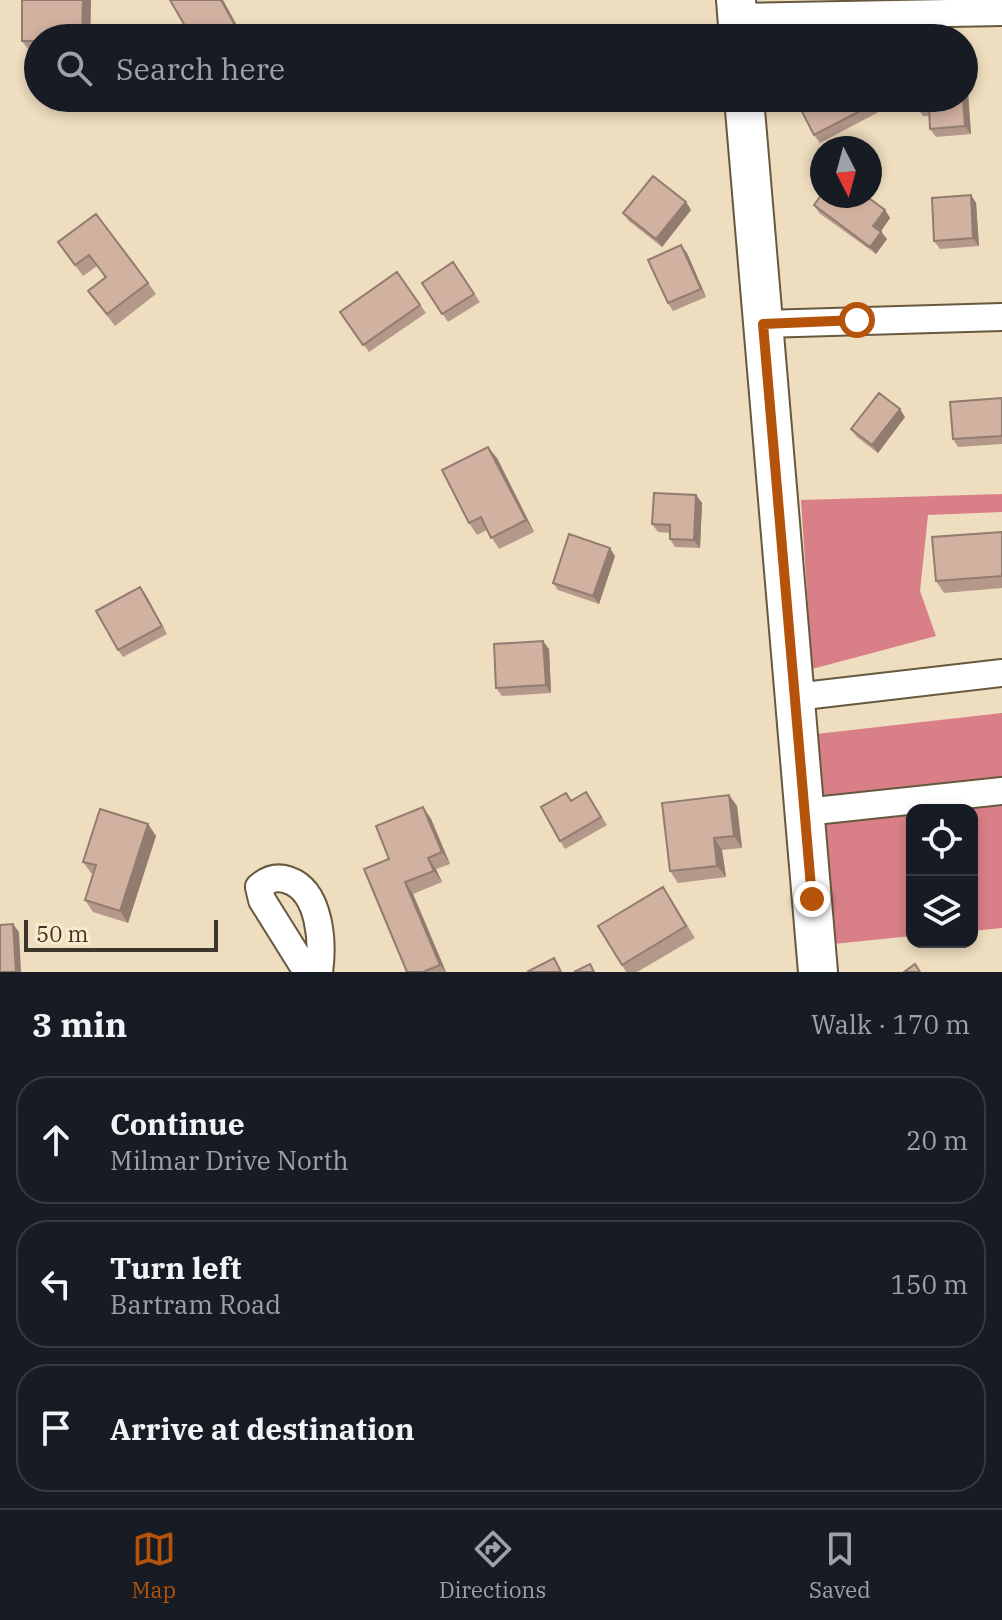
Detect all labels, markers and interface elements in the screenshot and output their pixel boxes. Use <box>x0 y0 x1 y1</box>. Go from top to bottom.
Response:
search box <box>24 24 978 112</box>
icon: search <box>52 46 96 90</box>
text: Search here <box>116 49 285 88</box>
north arrow <box>810 136 882 208</box>
route start <box>839 302 875 338</box>
map controls <box>906 804 978 948</box>
button: locate <box>906 804 978 876</box>
button: layers <box>906 876 978 948</box>
route end <box>794 881 830 917</box>
scale bar <box>24 916 218 952</box>
text: 50 m <box>36 919 88 948</box>
text: 3 min <box>32 1002 127 1046</box>
text: Walk · 170 m <box>811 1007 970 1041</box>
text: Continue <box>110 1104 245 1143</box>
icon: ahead <box>34 1118 78 1162</box>
text: 20 m <box>906 1123 968 1157</box>
text: Milmar Drive North <box>110 1143 349 1177</box>
text: Turn left <box>110 1248 242 1287</box>
icon: left <box>34 1262 78 1306</box>
text: 150 m <box>890 1267 968 1301</box>
text: Bartram Road <box>110 1287 281 1321</box>
icon: arrive <box>34 1406 78 1450</box>
text: Arrive at destination <box>110 1409 415 1448</box>
tab: Map <box>131 1527 176 1604</box>
tab: Directions <box>439 1527 546 1604</box>
tab: Saved <box>809 1527 871 1604</box>

